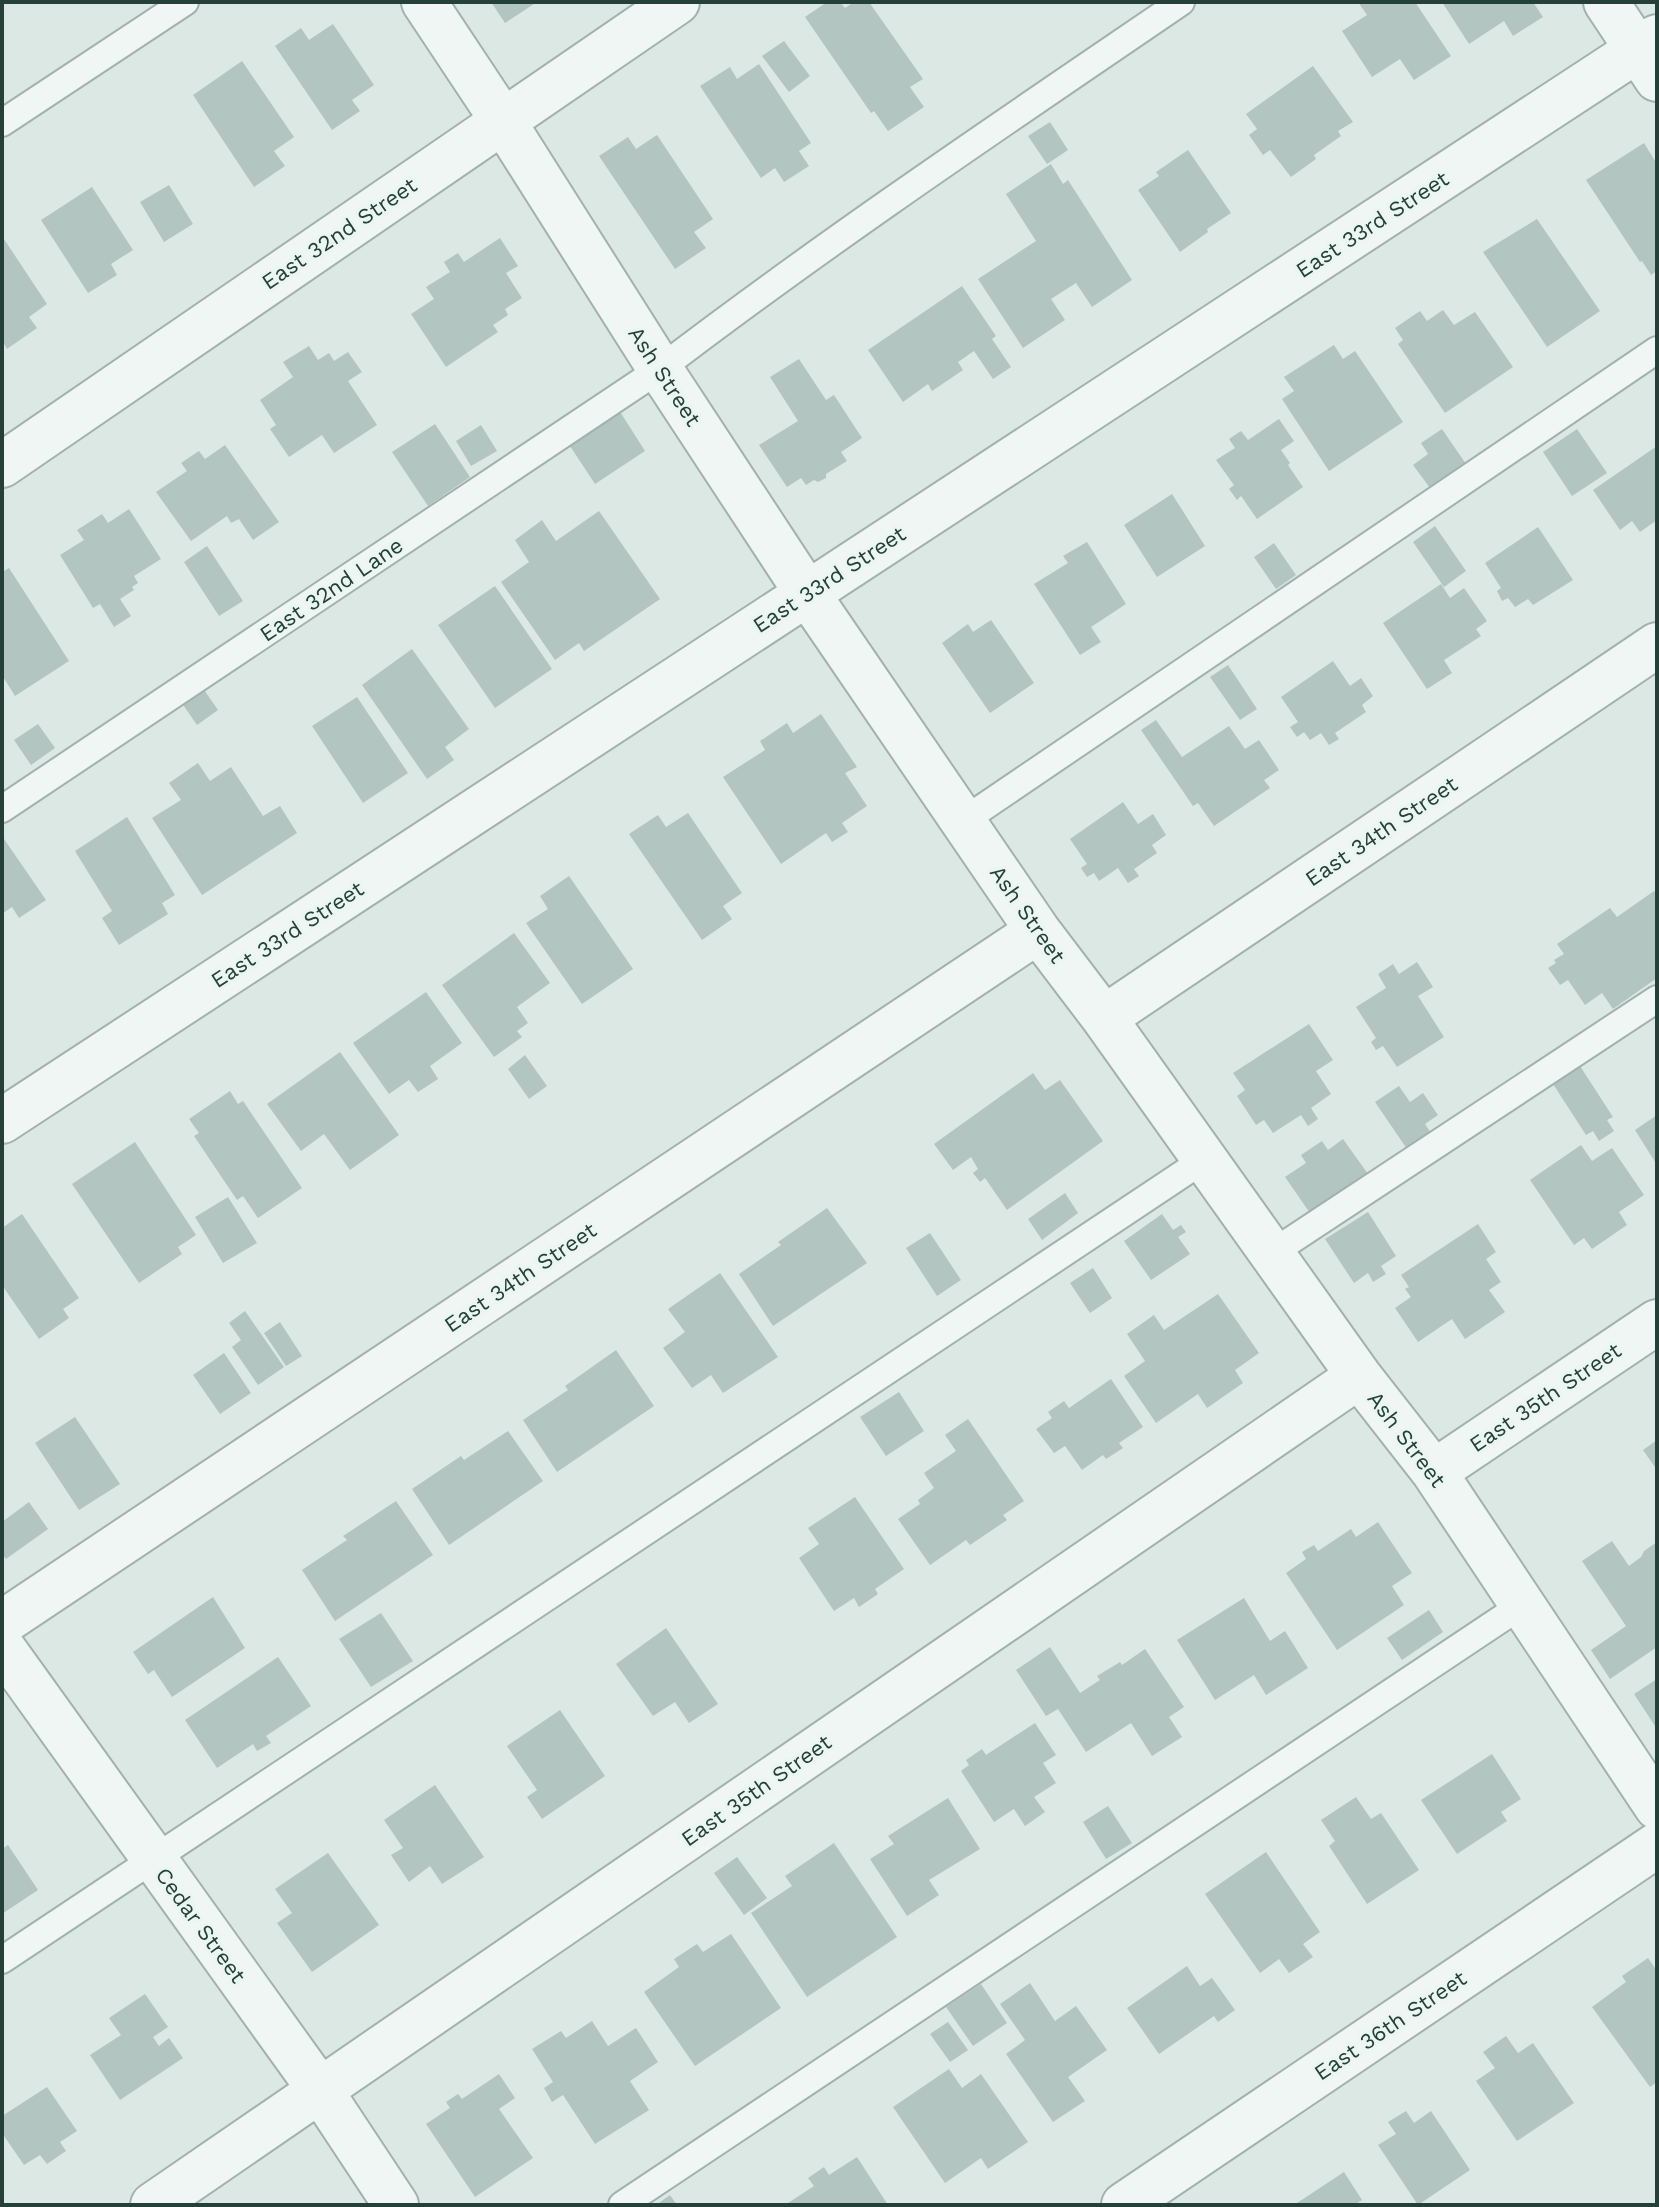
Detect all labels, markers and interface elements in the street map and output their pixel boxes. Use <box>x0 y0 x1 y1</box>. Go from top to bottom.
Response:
street label: East 33rd Street <box>1291 166 1453 283</box>
street label: East 32nd Street <box>257 172 422 295</box>
street label: Ash Street <box>623 322 706 431</box>
street label: East 33rd Street <box>748 521 910 638</box>
street label: East 32nd Lane <box>255 532 408 647</box>
street label: East 34th Street <box>1301 771 1462 891</box>
street label: Ash Street <box>985 861 1070 968</box>
street label: East 33rd Street <box>206 876 368 993</box>
street label: East 34th Street <box>440 1217 601 1337</box>
street label: East 35th Street <box>1465 1338 1626 1457</box>
street label: Ash Street <box>1363 1387 1451 1492</box>
street label: East 35th Street <box>677 1729 836 1851</box>
street label: Cedar Street <box>150 1863 251 1988</box>
street label: East 36th Street <box>1310 1965 1471 2085</box>

